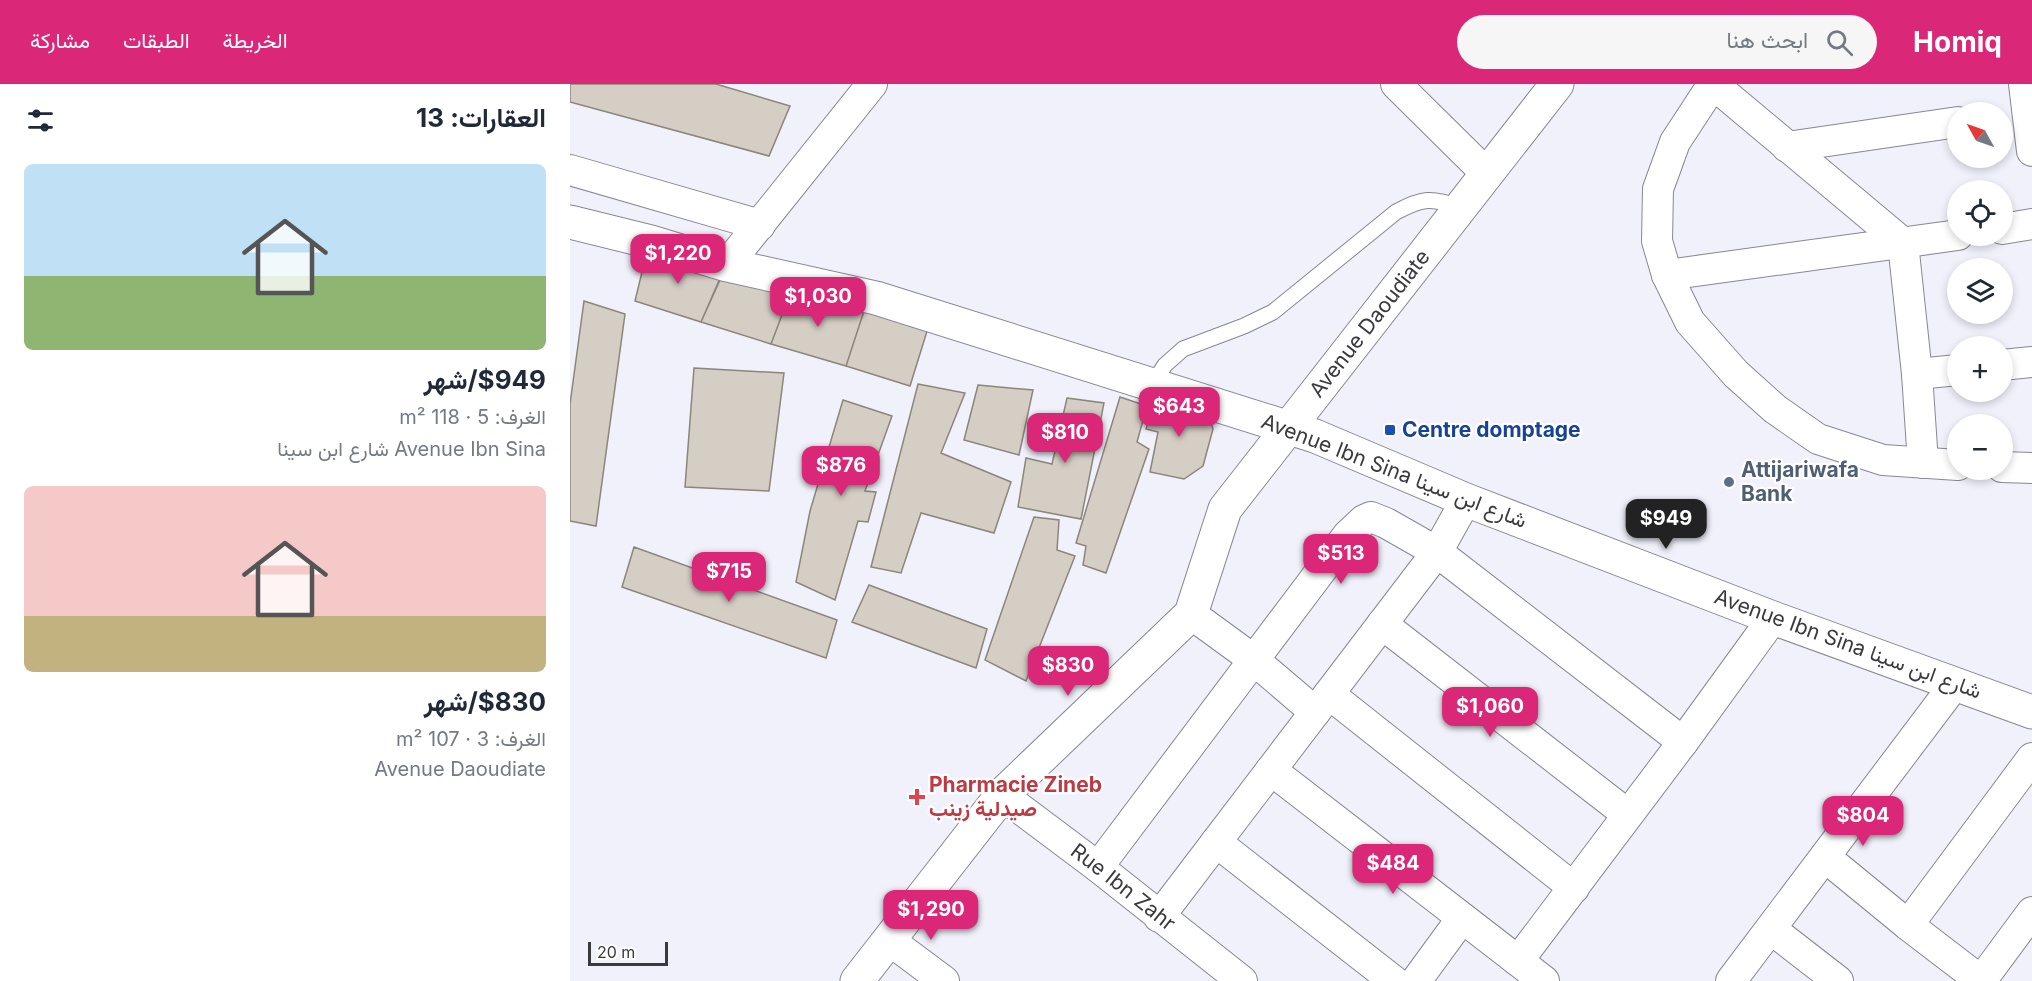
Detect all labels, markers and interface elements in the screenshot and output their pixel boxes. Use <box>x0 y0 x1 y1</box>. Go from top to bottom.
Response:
search box <box>1457 15 1877 69</box>
text: Homiq <box>1913 25 2002 59</box>
icon: search <box>1823 26 1856 59</box>
text: ابحث هنا <box>1726 27 1808 53</box>
text: مشاركة <box>30 28 90 53</box>
text: الطبقات <box>123 28 190 53</box>
text: الخريطة <box>223 28 288 53</box>
text: العقارات: 13 <box>416 102 546 133</box>
north arrow <box>1947 102 2013 168</box>
map controls <box>1947 102 2013 480</box>
icon: filters <box>24 104 57 137</box>
button: locate <box>1947 180 2013 246</box>
icon: home <box>231 203 339 311</box>
pin: $1,220 <box>629 234 727 285</box>
text: $1,220 <box>644 241 712 265</box>
street label: Avenue Daoudiate <box>1304 245 1435 402</box>
button: layers <box>1947 258 2013 324</box>
pin: $1,030 <box>769 277 867 328</box>
text: $1,030 <box>784 284 852 308</box>
button: + <box>1947 336 2013 402</box>
text: $949/شهر <box>424 364 546 395</box>
pin: $643 <box>1143 387 1215 438</box>
text: $643 <box>1153 394 1205 418</box>
text: الغرف: 5 · 118 m² <box>399 405 546 429</box>
street label: Avenue Ibn Sina شارع ابن سينا <box>1257 408 1530 535</box>
pin: $810 <box>1029 413 1101 464</box>
button: − <box>1947 414 2013 480</box>
place label: Centre domptage <box>1402 417 1581 442</box>
text: $810 <box>1041 420 1089 444</box>
marker: Centre domptage <box>1383 423 1397 437</box>
text: Avenue Ibn Sina شارع ابن سينا <box>277 437 546 461</box>
pin: $876 <box>805 446 877 497</box>
text: $876 <box>816 453 866 477</box>
place label: Attijariwafa Bank <box>1741 457 1859 506</box>
marker: Attijariwafa Bank <box>1722 475 1736 489</box>
pin: $949 <box>1630 499 1702 550</box>
text: $949 <box>1640 506 1692 530</box>
icon: home <box>231 525 339 633</box>
pin: $513 <box>1305 534 1377 585</box>
text: $513 <box>1317 541 1365 565</box>
pin: $715 <box>693 552 765 603</box>
text: $715 <box>706 559 752 583</box>
street label: Avenue Ibn Sina شارع ابن سينا <box>1711 584 1985 705</box>
pin: $830 <box>1032 646 1104 697</box>
text: $830 <box>1042 653 1094 677</box>
text: $830/شهر <box>424 686 546 717</box>
pin: $1,060 <box>1441 687 1539 738</box>
text: $1,060 <box>1456 694 1524 718</box>
text: الغرف: 3 · 107 m² <box>396 727 546 751</box>
text: Avenue Daoudiate <box>374 757 546 781</box>
place label: Pharmacie Zineb صيدلية زينب <box>929 772 1102 822</box>
marker: Pharmacie Zineb صيدلية زينب <box>910 790 924 804</box>
pin: $804 <box>1827 796 1899 847</box>
text: $804 <box>1836 803 1890 827</box>
street label: Rue Ibn Zahr <box>1066 838 1181 936</box>
pin: $484 <box>1357 844 1429 895</box>
text: $484 <box>1366 851 1420 875</box>
pin: $1,290 <box>882 890 980 941</box>
text: $1,290 <box>897 897 965 921</box>
scale bar <box>588 939 668 966</box>
text: 20 m <box>597 942 635 962</box>

